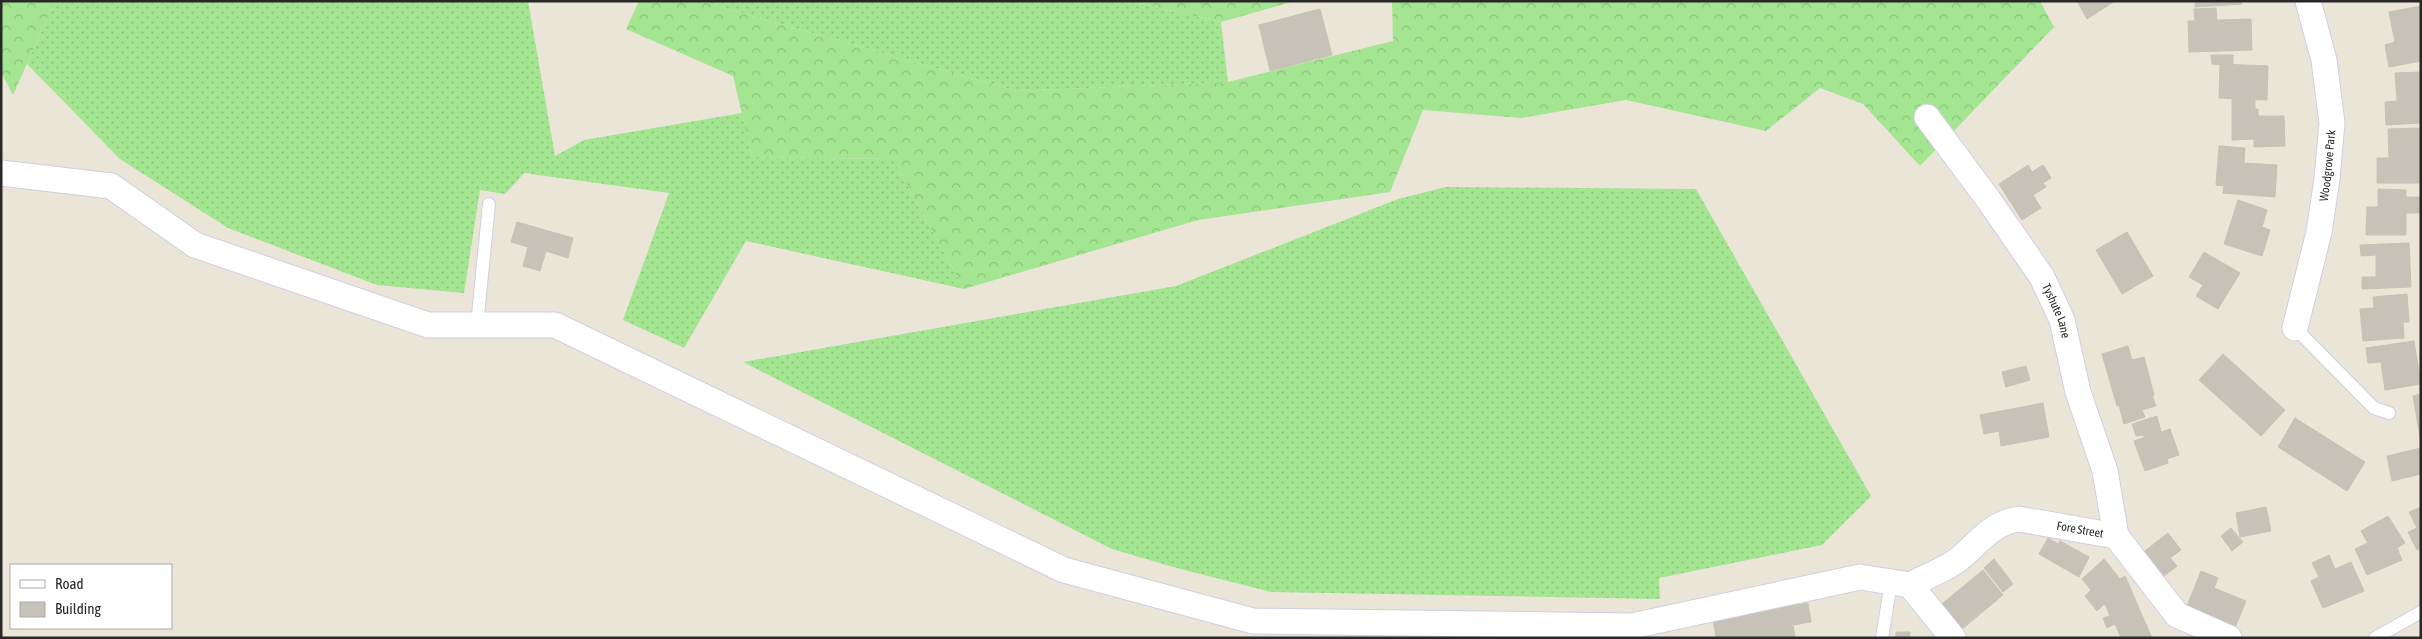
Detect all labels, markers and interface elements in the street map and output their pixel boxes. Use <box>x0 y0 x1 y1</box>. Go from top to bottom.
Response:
street label: Woodgrove Park <box>2317 129 2338 202</box>
street label: Tyshute Lane <box>2039 281 2073 339</box>
street label: Fore Street <box>2056 519 2105 541</box>
legend <box>10 564 172 629</box>
text: Road <box>55 575 84 592</box>
text: Building <box>55 600 101 617</box>

